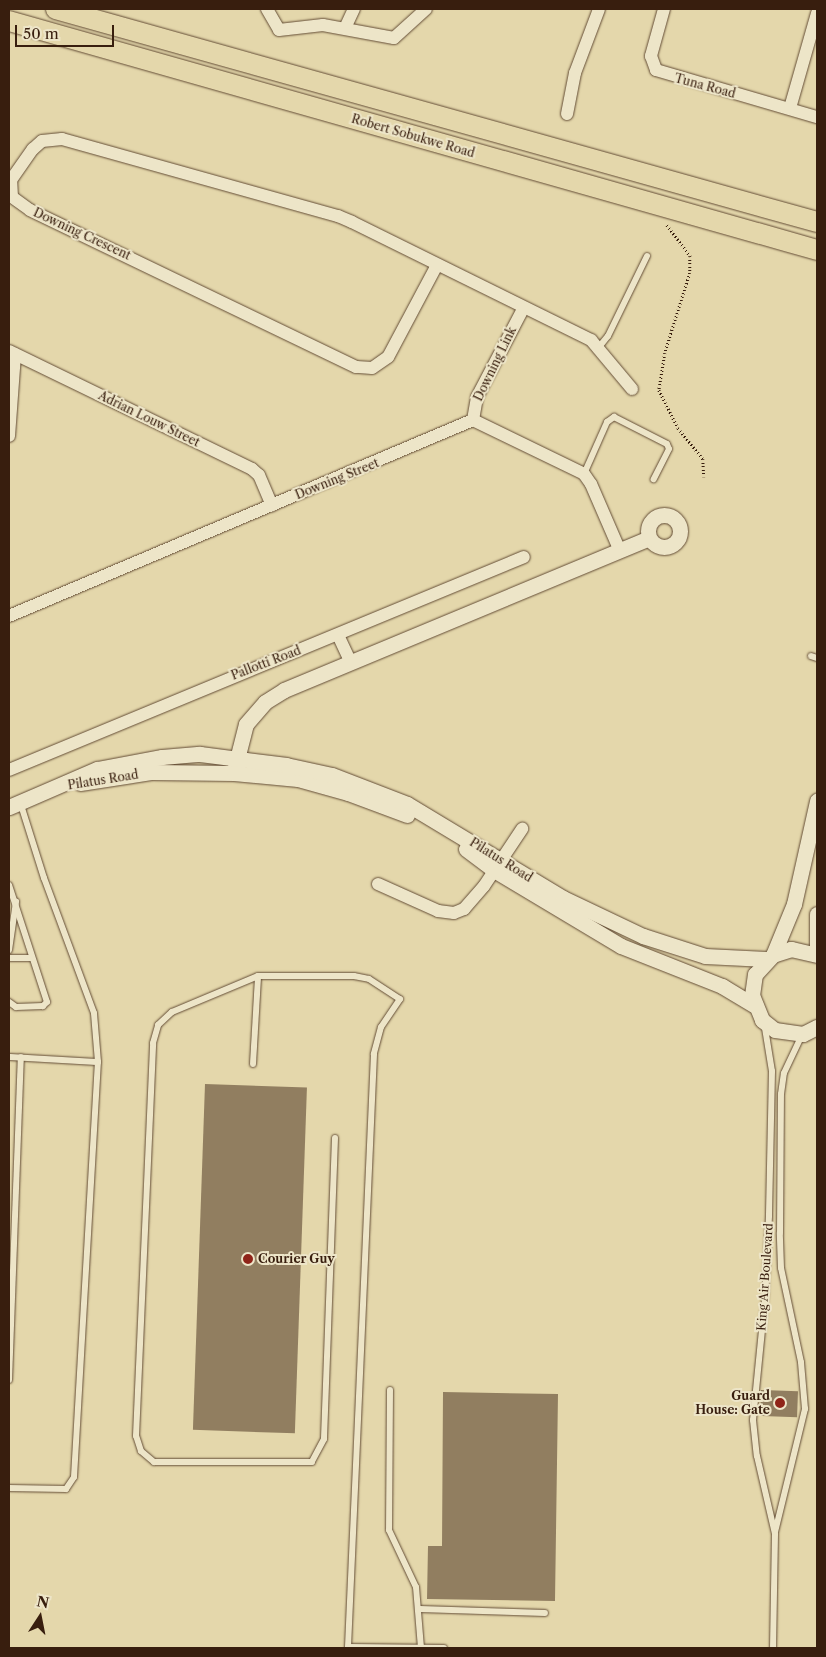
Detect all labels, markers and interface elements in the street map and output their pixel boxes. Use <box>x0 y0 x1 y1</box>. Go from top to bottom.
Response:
scale bar <box>18 15 116 47</box>
text: 50 m <box>23 24 59 43</box>
street label: Tuna Road <box>673 71 737 101</box>
street label: Robert Sobukwe Road <box>350 112 476 160</box>
street label: Downing Crescent <box>31 205 133 263</box>
street label: Downing Link <box>471 325 519 403</box>
street label: Adrian Louw Street <box>96 388 202 450</box>
street label: Downing Street <box>293 456 381 502</box>
street label: Pallotti Road <box>229 643 303 683</box>
street label: Pilatus Road <box>67 767 139 793</box>
street label: Pilatus Road <box>467 835 535 885</box>
street label: King Air Boulevard <box>754 1222 776 1332</box>
place label: Courier Guy <box>258 1252 335 1266</box>
marker: Courier Guy <box>242 1253 254 1265</box>
place label: Guard House: Gate <box>695 1389 770 1417</box>
marker: Guard House: Gate <box>774 1397 786 1409</box>
north arrow <box>15 1592 65 1642</box>
text: N <box>35 1592 51 1612</box>

